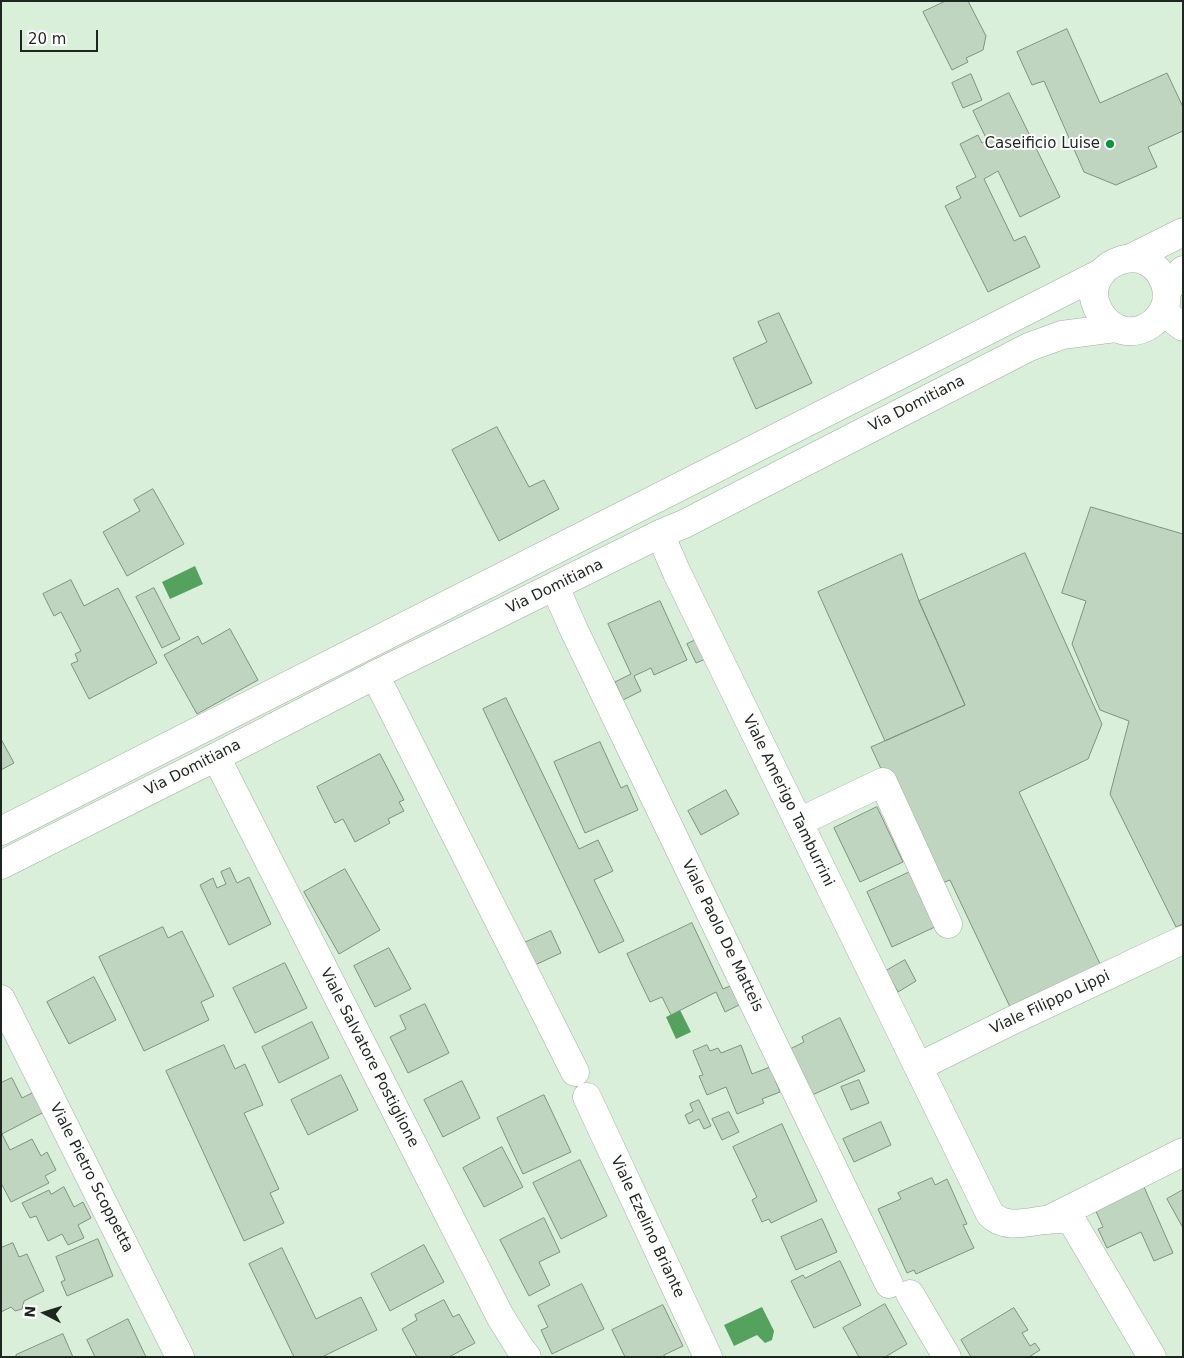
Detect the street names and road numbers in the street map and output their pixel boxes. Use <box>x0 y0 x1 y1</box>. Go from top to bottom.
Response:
street label: Via Domitiana <box>866 372 968 436</box>
street label: Via Domitiana <box>504 556 606 618</box>
street label: Viale Amerigo Tamburrini <box>739 712 837 890</box>
street label: Via Domitiana <box>142 736 244 800</box>
street label: Viale Paolo De Matteis <box>677 857 767 1015</box>
street label: Viale Salvatore Postiglione <box>316 965 422 1151</box>
street label: Viale Filippo Lippi <box>987 967 1113 1039</box>
street label: Viale Pietro Scoppetta <box>45 1100 137 1256</box>
street label: Viale Ezelino Briante <box>606 1153 688 1301</box>

